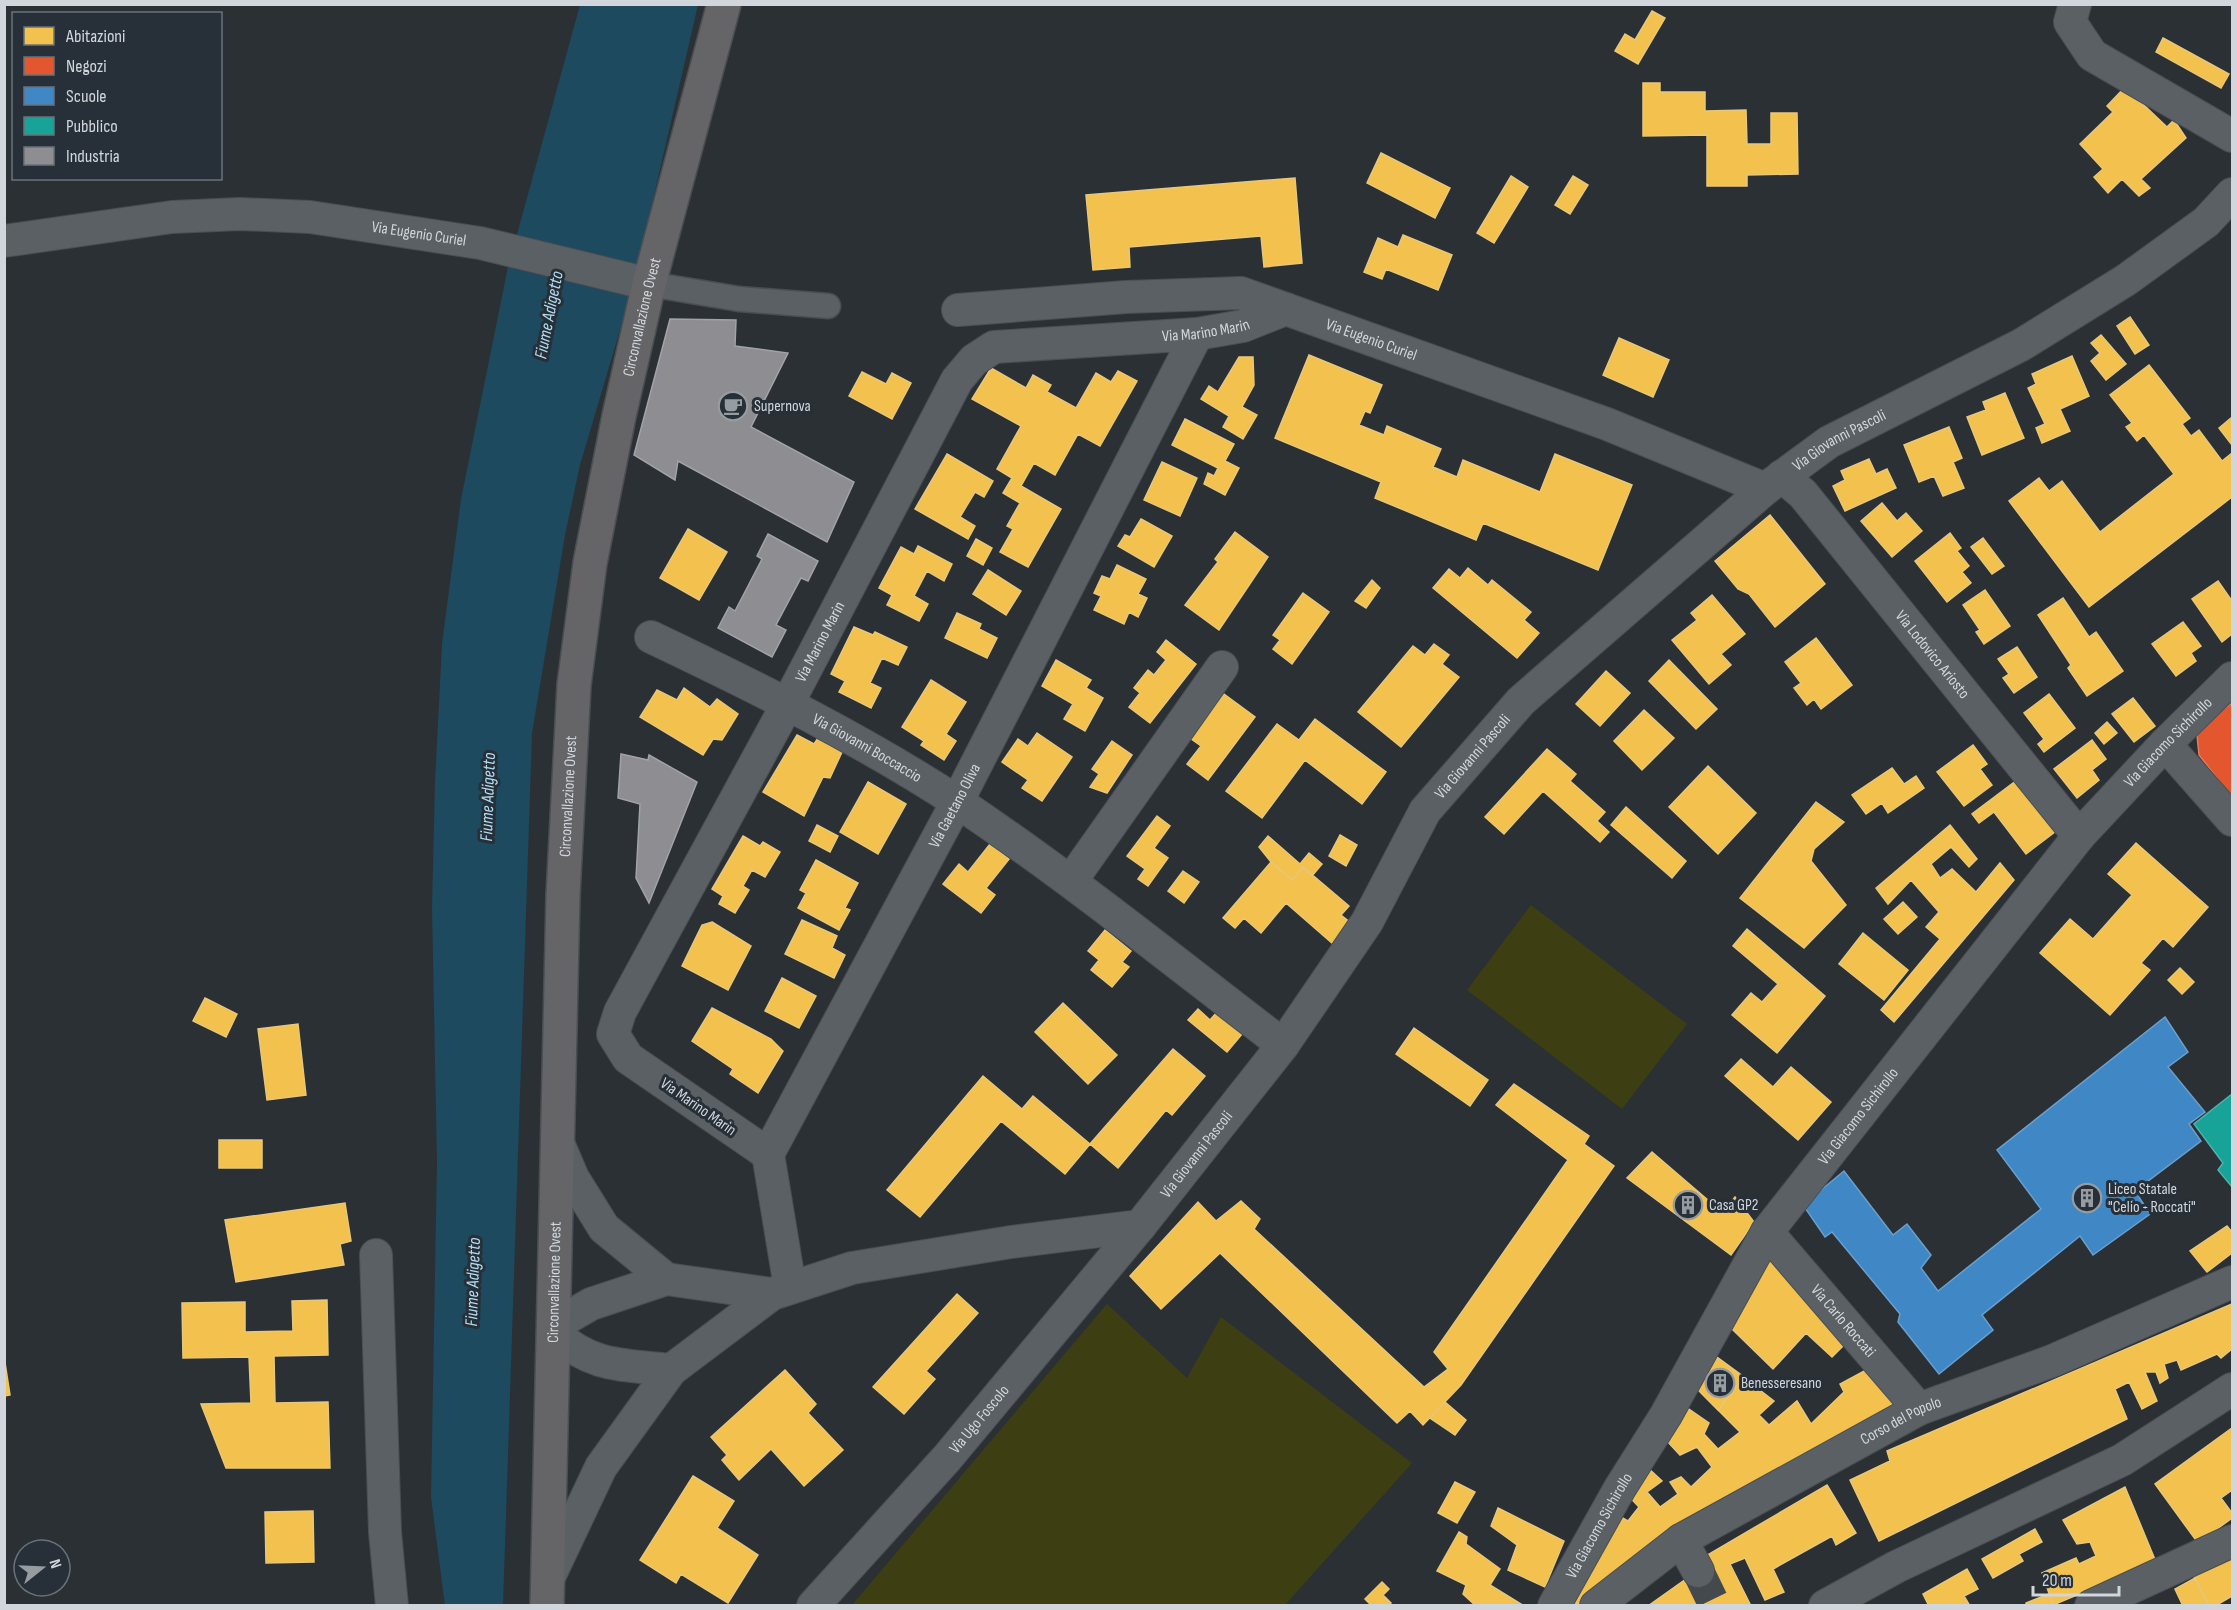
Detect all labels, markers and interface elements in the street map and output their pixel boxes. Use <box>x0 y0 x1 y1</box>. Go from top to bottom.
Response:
legend <box>12 12 222 180</box>
text: Abitazioni <box>65 26 125 47</box>
text: Negozi <box>66 56 107 77</box>
text: Scuole <box>66 86 106 107</box>
text: Pubblico <box>66 116 118 137</box>
text: Industria <box>66 146 120 167</box>
street label: Via Eugenio Curiel <box>370 217 468 250</box>
street label: Circonvallazione Ovest <box>619 255 665 378</box>
water label: Fiume Adigetto <box>530 269 568 361</box>
street label: Via Marino Marin <box>1161 315 1253 346</box>
street label: Via Eugenio Curiel <box>1323 315 1419 365</box>
cafe icon: Supernova <box>717 390 749 422</box>
place label: Supernova <box>754 397 811 416</box>
street label: Via Giovanni Pascoli <box>1789 405 1889 475</box>
street label: Via Marino Marin <box>791 598 849 685</box>
street label: Via Lodovico Ariosto <box>1891 607 1974 702</box>
street label: Via Giacomo Sichirollo <box>2120 693 2216 791</box>
street label: Via Giovanni Boccaccio <box>809 710 925 787</box>
street label: Via Giovanni Pascoli <box>1431 711 1514 803</box>
street label: Circonvallazione Ovest <box>556 735 581 857</box>
water label: Fiume Adigetto <box>476 751 500 842</box>
street label: Via Gaetano Oliva <box>925 760 985 851</box>
street label: Via Giacomo Sichirollo <box>1814 1064 1902 1168</box>
street label: Via Marino Marin <box>656 1074 740 1140</box>
street label: Via Giovanni Pascoli <box>1156 1107 1237 1202</box>
place label: Liceo Statale "Celio - Roccati" <box>2108 1180 2196 1217</box>
building icon: Liceo Statale "Celio - Roccati" <box>2071 1182 2103 1214</box>
building icon: Casa GP2 <box>1672 1189 1704 1221</box>
place label: Casa GP2 <box>1709 1196 1758 1215</box>
street label: Circonvallazione Ovest <box>543 1221 565 1343</box>
water label: Fiume Adigetto <box>461 1236 485 1327</box>
street label: Via Carlo Roccati <box>1807 1281 1880 1361</box>
building icon: Benesseresano <box>1704 1367 1736 1399</box>
place label: Benesseresano <box>1741 1374 1822 1393</box>
street label: Via Ugo Foscolo <box>945 1381 1013 1457</box>
street label: Corso del Popolo <box>1857 1392 1944 1449</box>
street label: Via Giacomo Sichirollo <box>1562 1469 1637 1582</box>
north arrow <box>12 1538 72 1598</box>
text: N <box>44 1557 65 1571</box>
scale bar <box>2033 1559 2118 1597</box>
text: 20 m <box>2042 1570 2072 1591</box>

